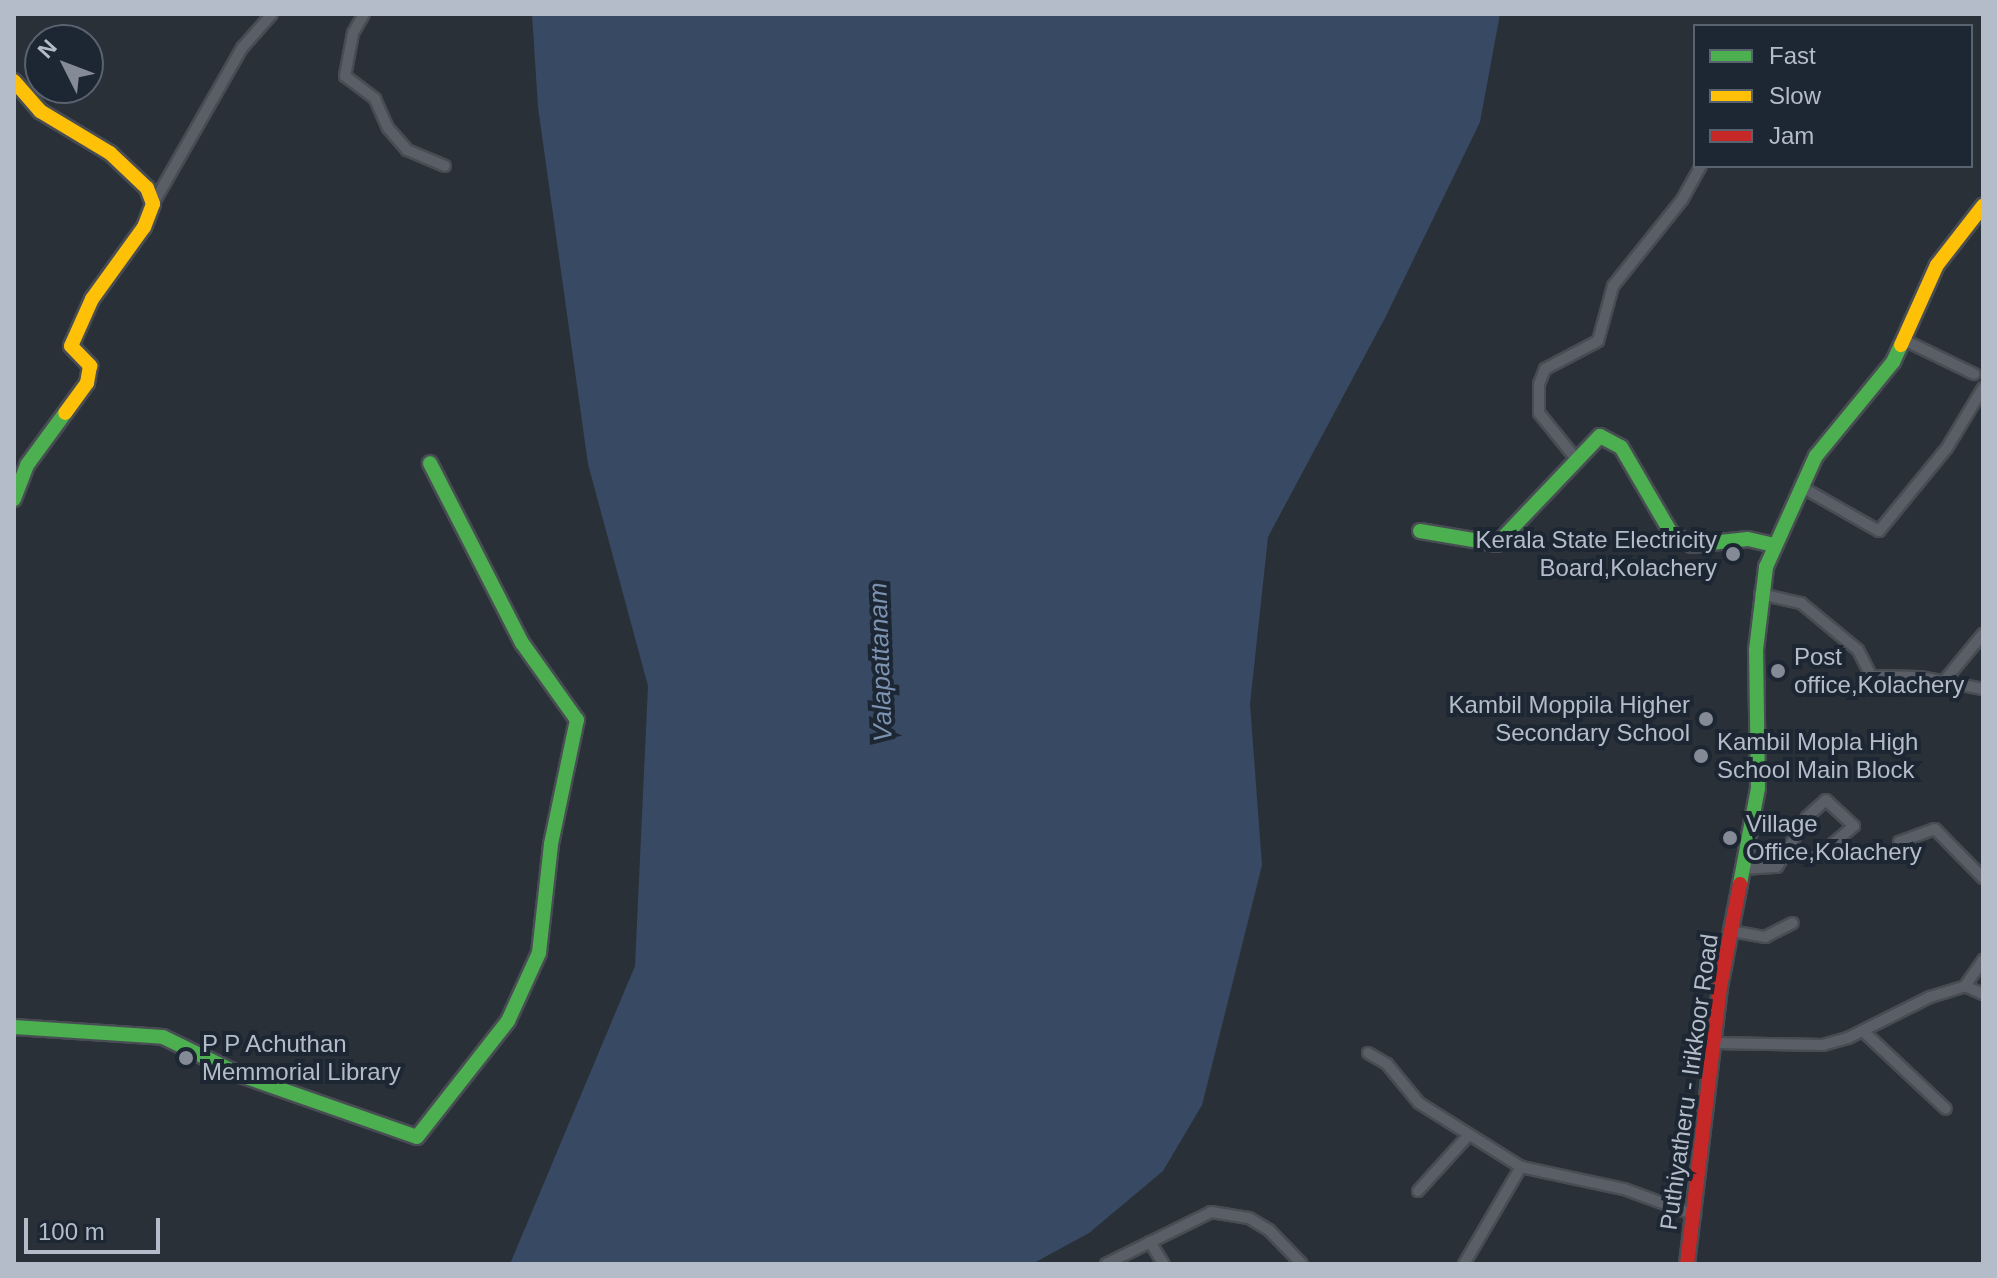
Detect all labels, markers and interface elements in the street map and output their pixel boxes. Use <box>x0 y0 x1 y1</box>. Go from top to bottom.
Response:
north arrow <box>24 24 104 104</box>
legend <box>1693 24 1973 168</box>
text: N <box>33 35 62 63</box>
text: Fast <box>1769 42 1816 69</box>
text: Slow <box>1769 82 1821 109</box>
text: Jam <box>1769 122 1814 149</box>
place label: Kerala State Electricity Board,Kolachery <box>1476 526 1717 582</box>
marker: Kerala State Electricity Board,Kolachery <box>1724 545 1742 563</box>
water label: Valapattanam <box>863 582 899 742</box>
place label: Post office,Kolachery <box>1794 643 1964 699</box>
marker: Post office,Kolachery <box>1769 662 1787 680</box>
place label: Kambil Moppila Higher Secondary School <box>1449 691 1690 747</box>
marker: Kambil Moppila Higher Secondary School <box>1697 710 1715 728</box>
place label: Kambil Mopla High School Main Block <box>1717 728 1918 784</box>
marker: Kambil Mopla High School Main Block <box>1692 747 1710 765</box>
place label: Village Office,Kolachery <box>1746 810 1922 866</box>
marker: Village Office,Kolachery <box>1721 829 1739 847</box>
street label: Puthiyatheru - Irikkoor Road <box>1654 932 1724 1232</box>
place label: P P Achuthan Memmorial Library <box>202 1030 401 1086</box>
marker: P P Achuthan Memmorial Library <box>177 1049 195 1067</box>
scale bar <box>28 1202 164 1252</box>
text: 100 m <box>38 1218 105 1245</box>

